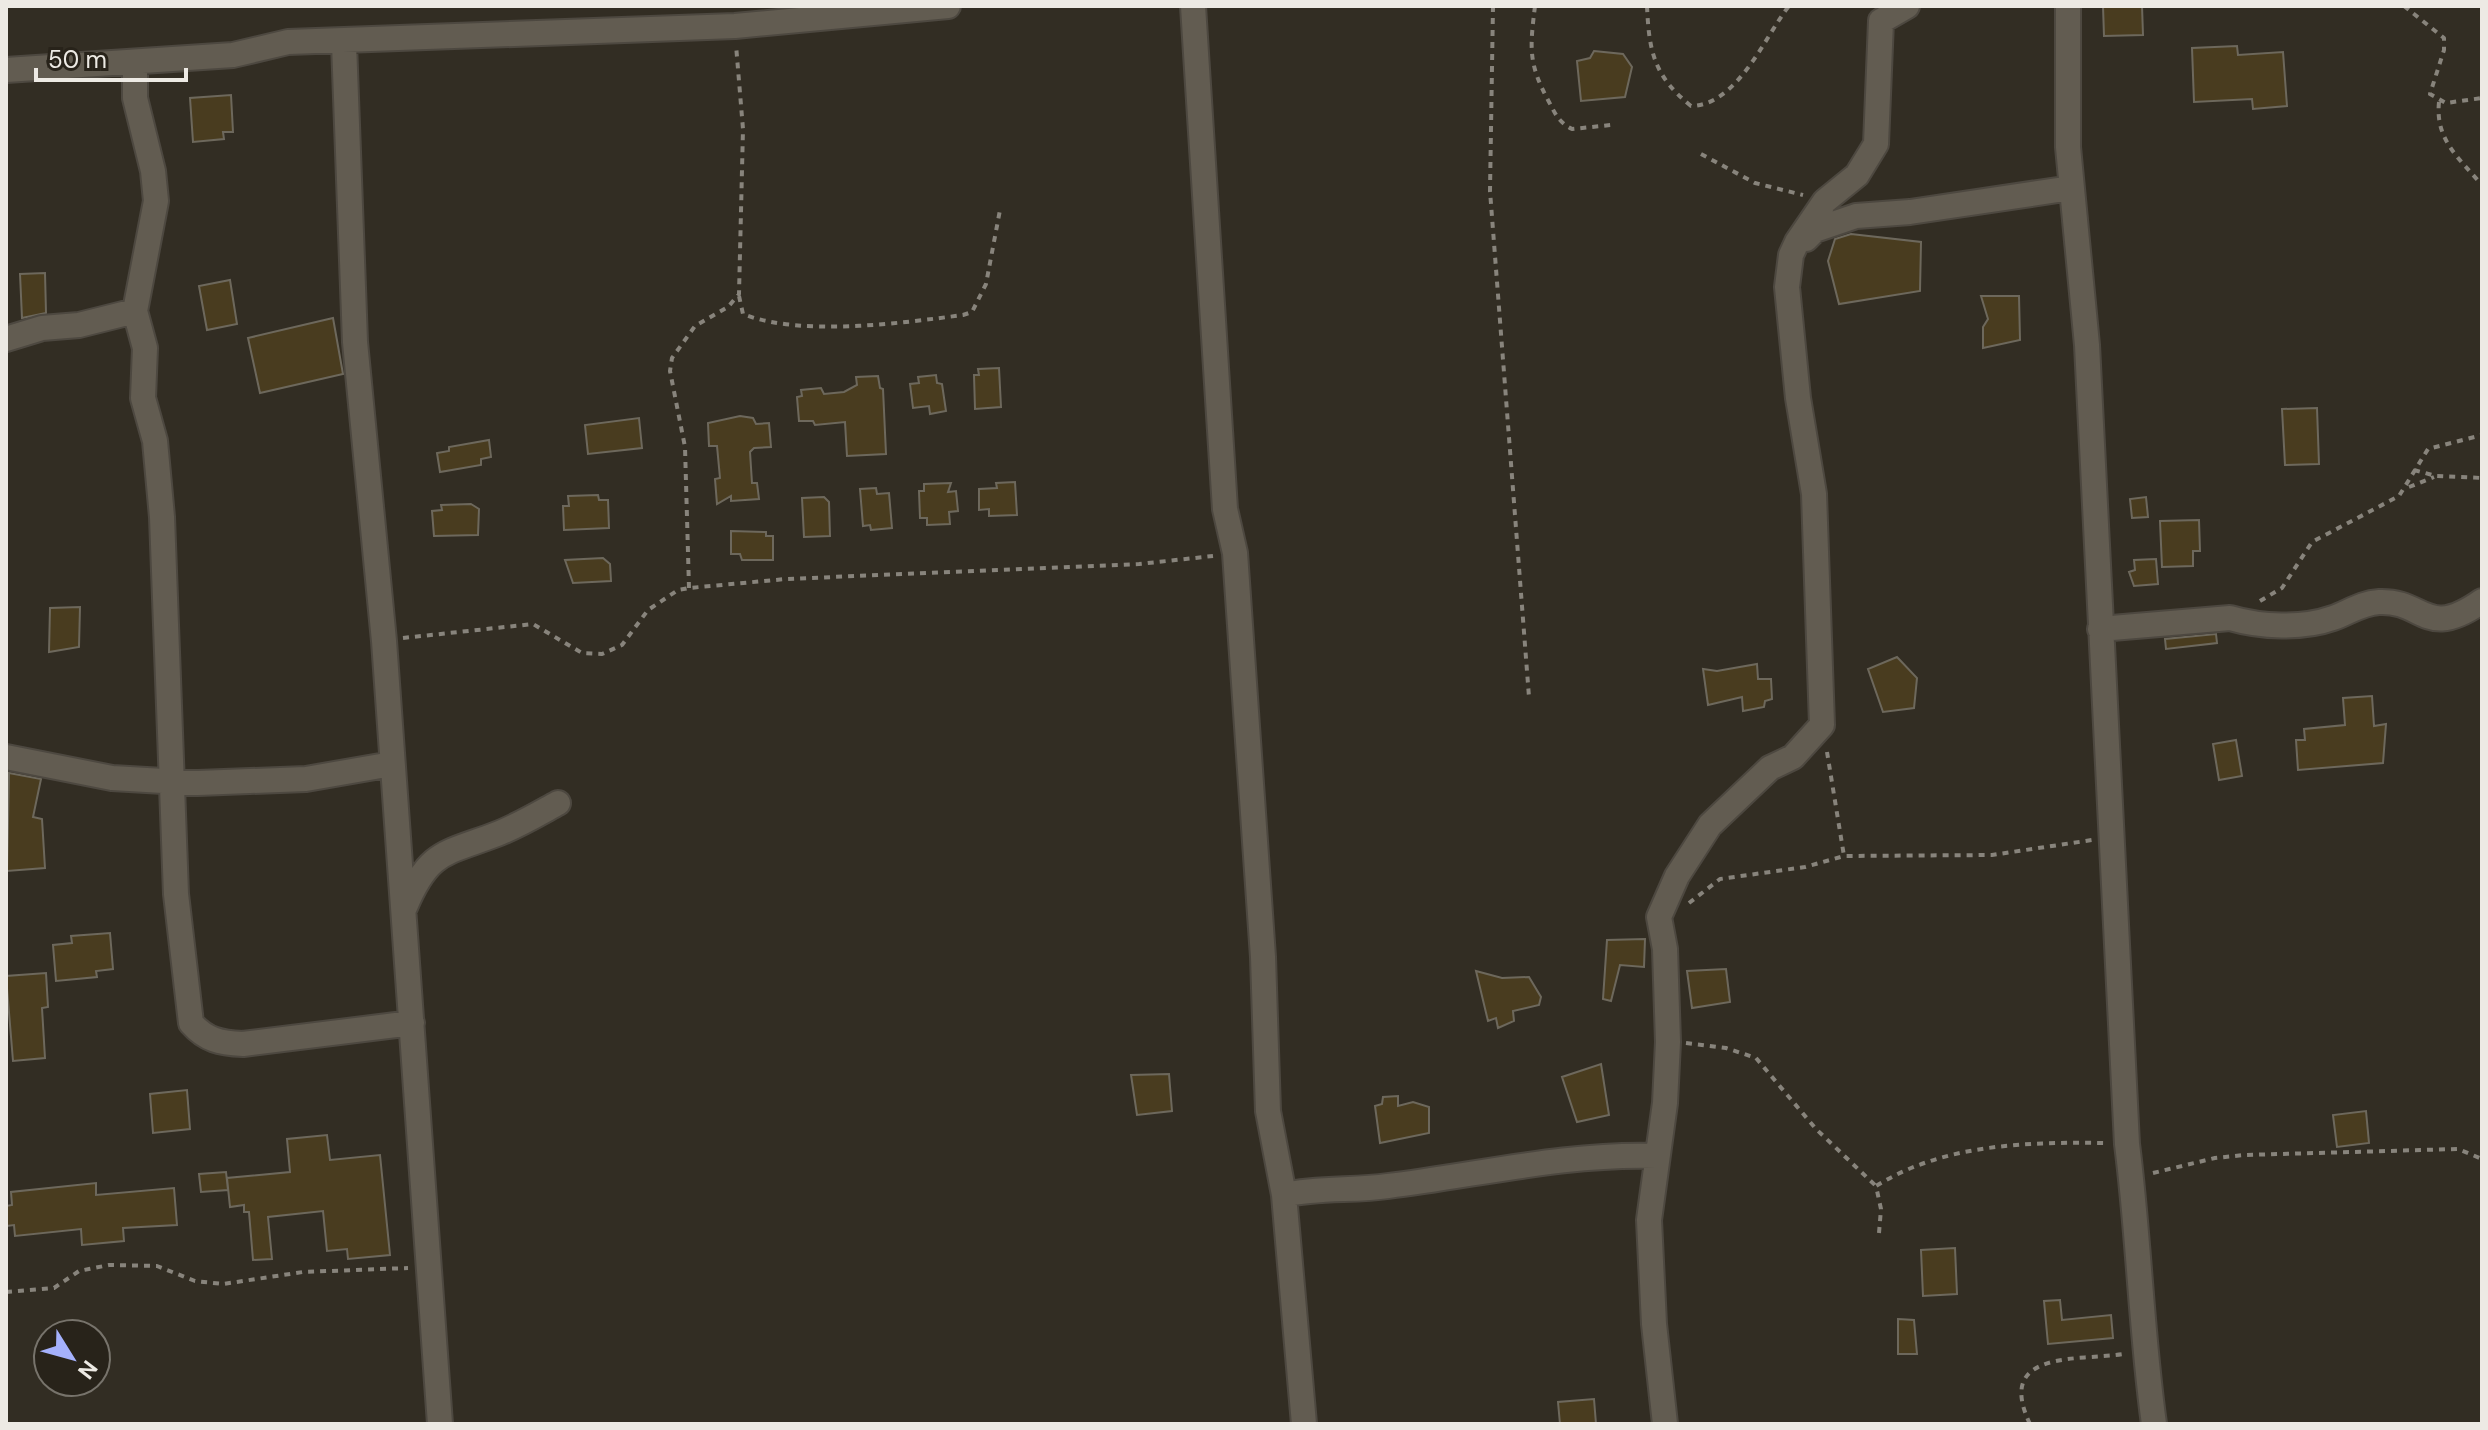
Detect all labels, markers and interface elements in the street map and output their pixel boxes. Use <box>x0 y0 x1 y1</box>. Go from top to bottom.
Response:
scale bar <box>36 32 186 82</box>
text: 50 m <box>48 44 107 75</box>
north arrow <box>32 1318 112 1398</box>
text: N <box>71 1355 104 1385</box>

